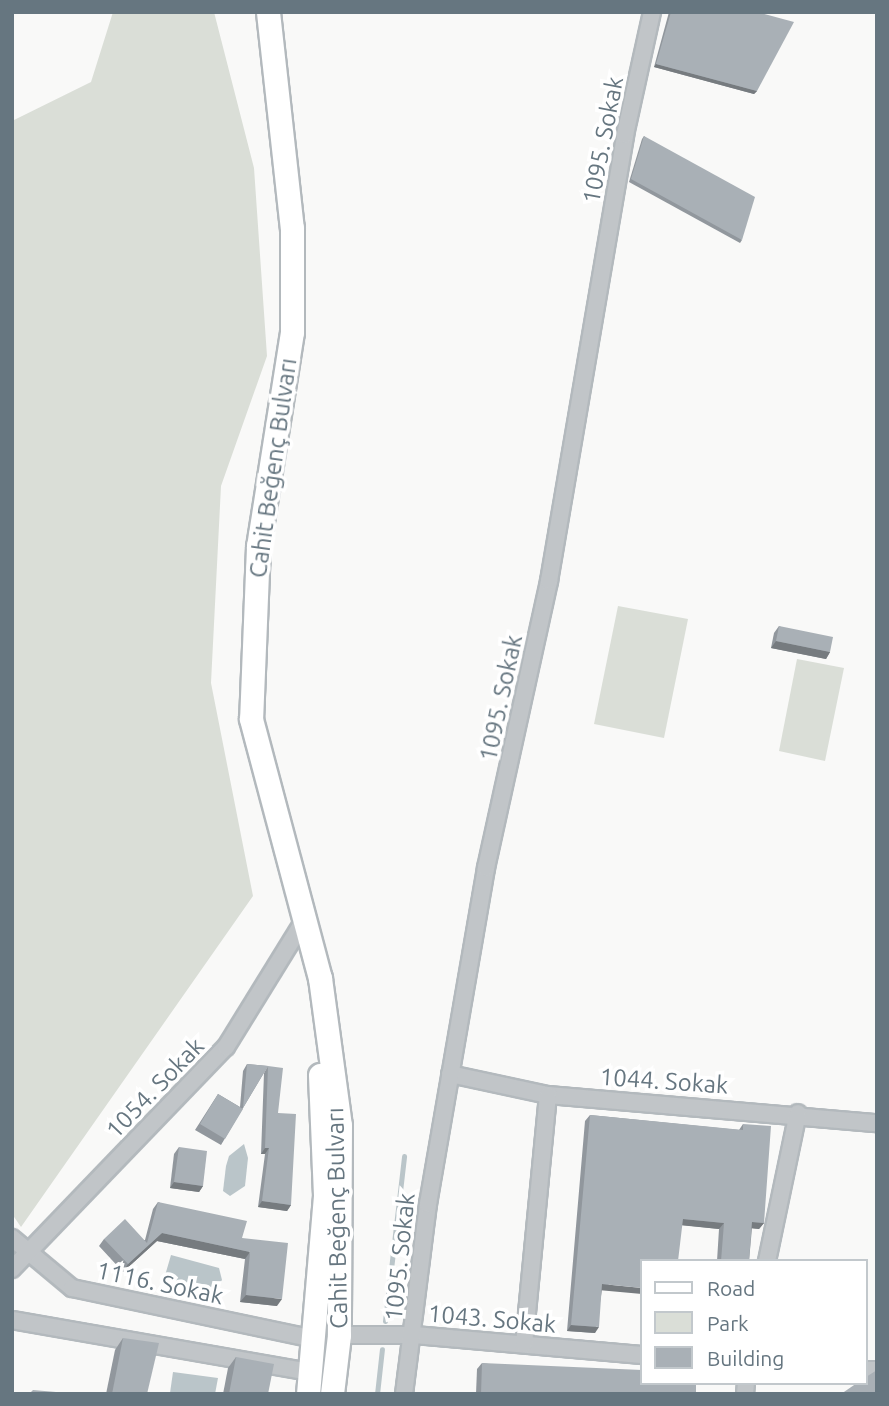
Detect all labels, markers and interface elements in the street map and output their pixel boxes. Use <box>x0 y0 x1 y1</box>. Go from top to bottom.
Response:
street label: 1095. Sokak <box>577 74 629 206</box>
street label: Cahit Beğenç Bulvarı <box>243 356 303 580</box>
street label: 1095. Sokak <box>474 632 528 764</box>
street label: 1054. Sokak <box>100 1032 210 1144</box>
street label: 1044. Sokak <box>599 1062 729 1100</box>
street label: Cahit Beğenç Bulvarı <box>321 1107 353 1329</box>
street label: 1095. Sokak <box>379 1191 421 1323</box>
street label: 1116. Sokak <box>94 1256 226 1310</box>
legend <box>640 1259 868 1385</box>
text: Road <box>707 1276 755 1300</box>
street label: 1043. Sokak <box>427 1299 557 1339</box>
text: Park <box>707 1311 749 1335</box>
text: Building <box>707 1346 784 1370</box>

